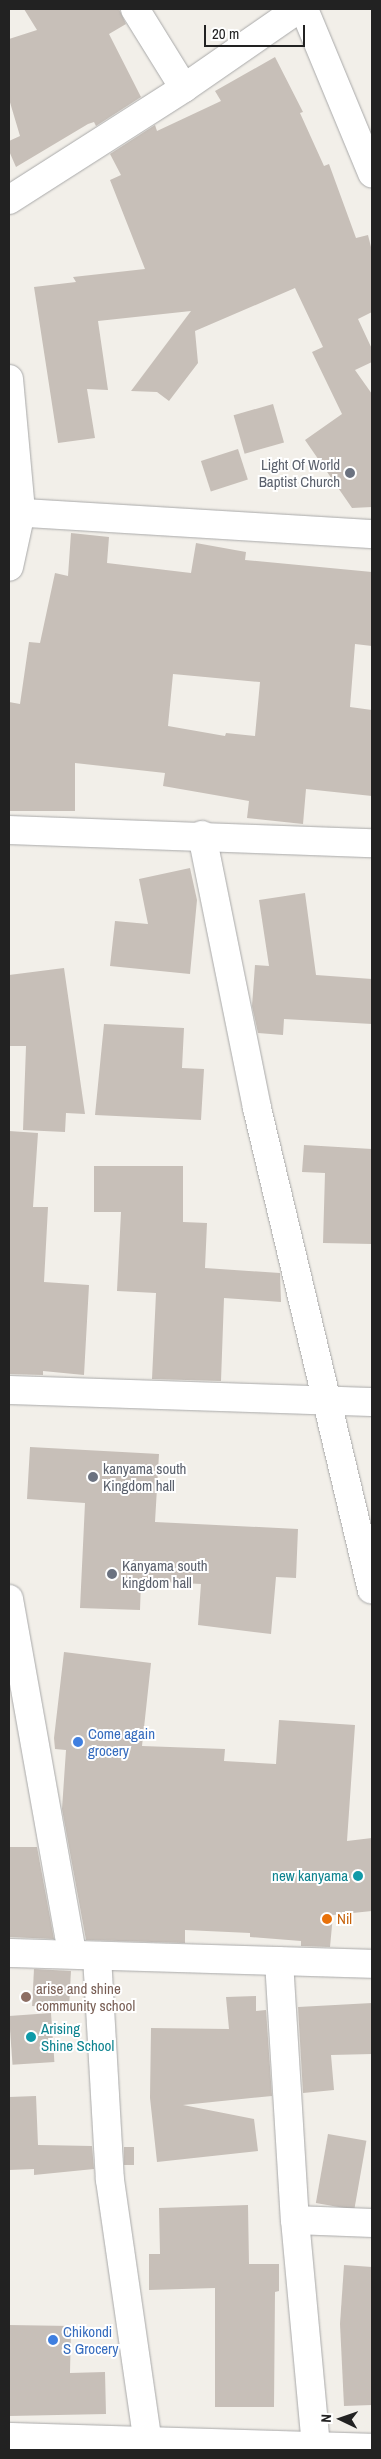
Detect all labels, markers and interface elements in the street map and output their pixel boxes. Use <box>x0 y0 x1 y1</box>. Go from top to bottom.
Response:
scale bar <box>206 15 307 47</box>
text: 20 m <box>212 23 239 44</box>
place label: Light Of World Baptist Church <box>259 455 340 490</box>
marker: Light Of World Baptist Church <box>344 467 356 479</box>
place label: kanyama south Kingdom hall <box>103 1459 186 1494</box>
marker: kanyama south Kingdom hall <box>87 1471 99 1483</box>
place label: Kanyama south kingdom hall <box>122 1556 207 1591</box>
marker: Kanyama south kingdom hall <box>106 1568 118 1580</box>
place label: Come again grocery <box>88 1724 155 1759</box>
marker: Come again grocery <box>72 1736 84 1748</box>
place label: new kanyama <box>272 1867 348 1885</box>
marker: new kanyama <box>352 1870 364 1882</box>
place label: Nil <box>337 1910 352 1928</box>
marker: Nil <box>321 1913 333 1925</box>
place label: arise and shine community school <box>36 1979 135 2014</box>
marker: arise and shine community school <box>20 1991 32 2003</box>
place label: Arising Shine School <box>41 2019 114 2054</box>
marker: Arising Shine School <box>25 2031 37 2043</box>
place label: Chikondi S Grocery <box>63 2322 118 2357</box>
marker: Chikondi S Grocery <box>47 2334 59 2346</box>
north arrow <box>316 2394 366 2444</box>
text: N <box>317 2414 335 2423</box>

